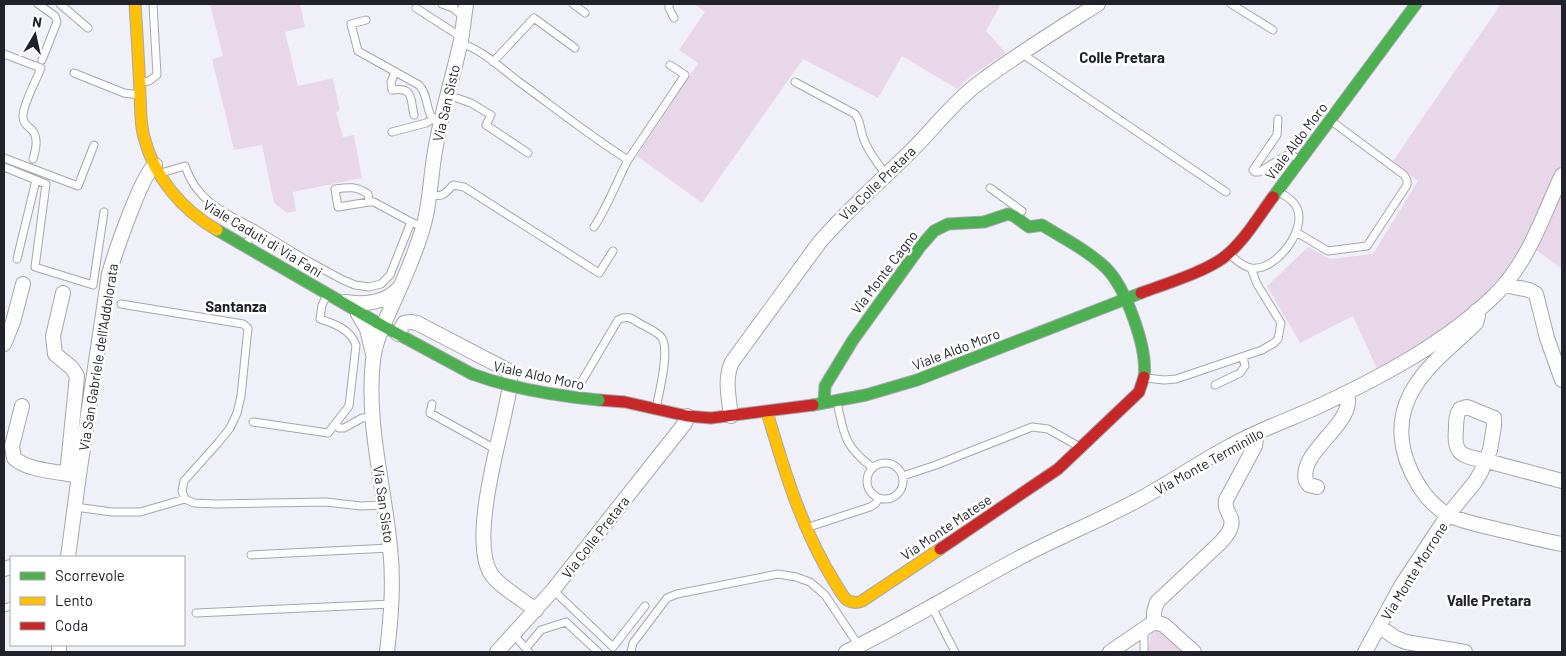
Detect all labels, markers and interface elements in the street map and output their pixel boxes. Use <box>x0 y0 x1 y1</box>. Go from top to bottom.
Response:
north arrow <box>10 10 60 60</box>
text: N <box>31 13 43 31</box>
district label: Colle Pretara <box>1079 48 1165 66</box>
street label: Via San Sisto <box>429 63 463 143</box>
street label: Viale Aldo Moro <box>1261 99 1331 183</box>
street label: Via Colle Pretara <box>835 142 919 224</box>
street label: Viale Caduti di Via Fani <box>200 196 326 280</box>
street label: Via Monte Cagno <box>847 227 921 317</box>
street label: Via San Gabriele dell'Addolorata <box>75 262 121 452</box>
district label: Santanza <box>205 297 267 315</box>
street label: Viale Aldo Moro <box>910 324 1002 374</box>
street label: Viale Aldo Moro <box>492 357 586 393</box>
street label: Via Monte Terminillo <box>1152 424 1266 498</box>
street label: Via San Sisto <box>370 464 398 544</box>
street label: Via Monte Matese <box>897 490 995 564</box>
street label: Via Colle Pretara <box>558 492 632 582</box>
street label: Via Monte Morrone <box>1377 519 1451 623</box>
legend <box>10 556 185 646</box>
text: Scorrevole <box>55 566 125 584</box>
text: Lento <box>55 591 93 609</box>
district label: Valle Pretara <box>1447 591 1531 609</box>
text: Coda <box>55 616 88 634</box>

